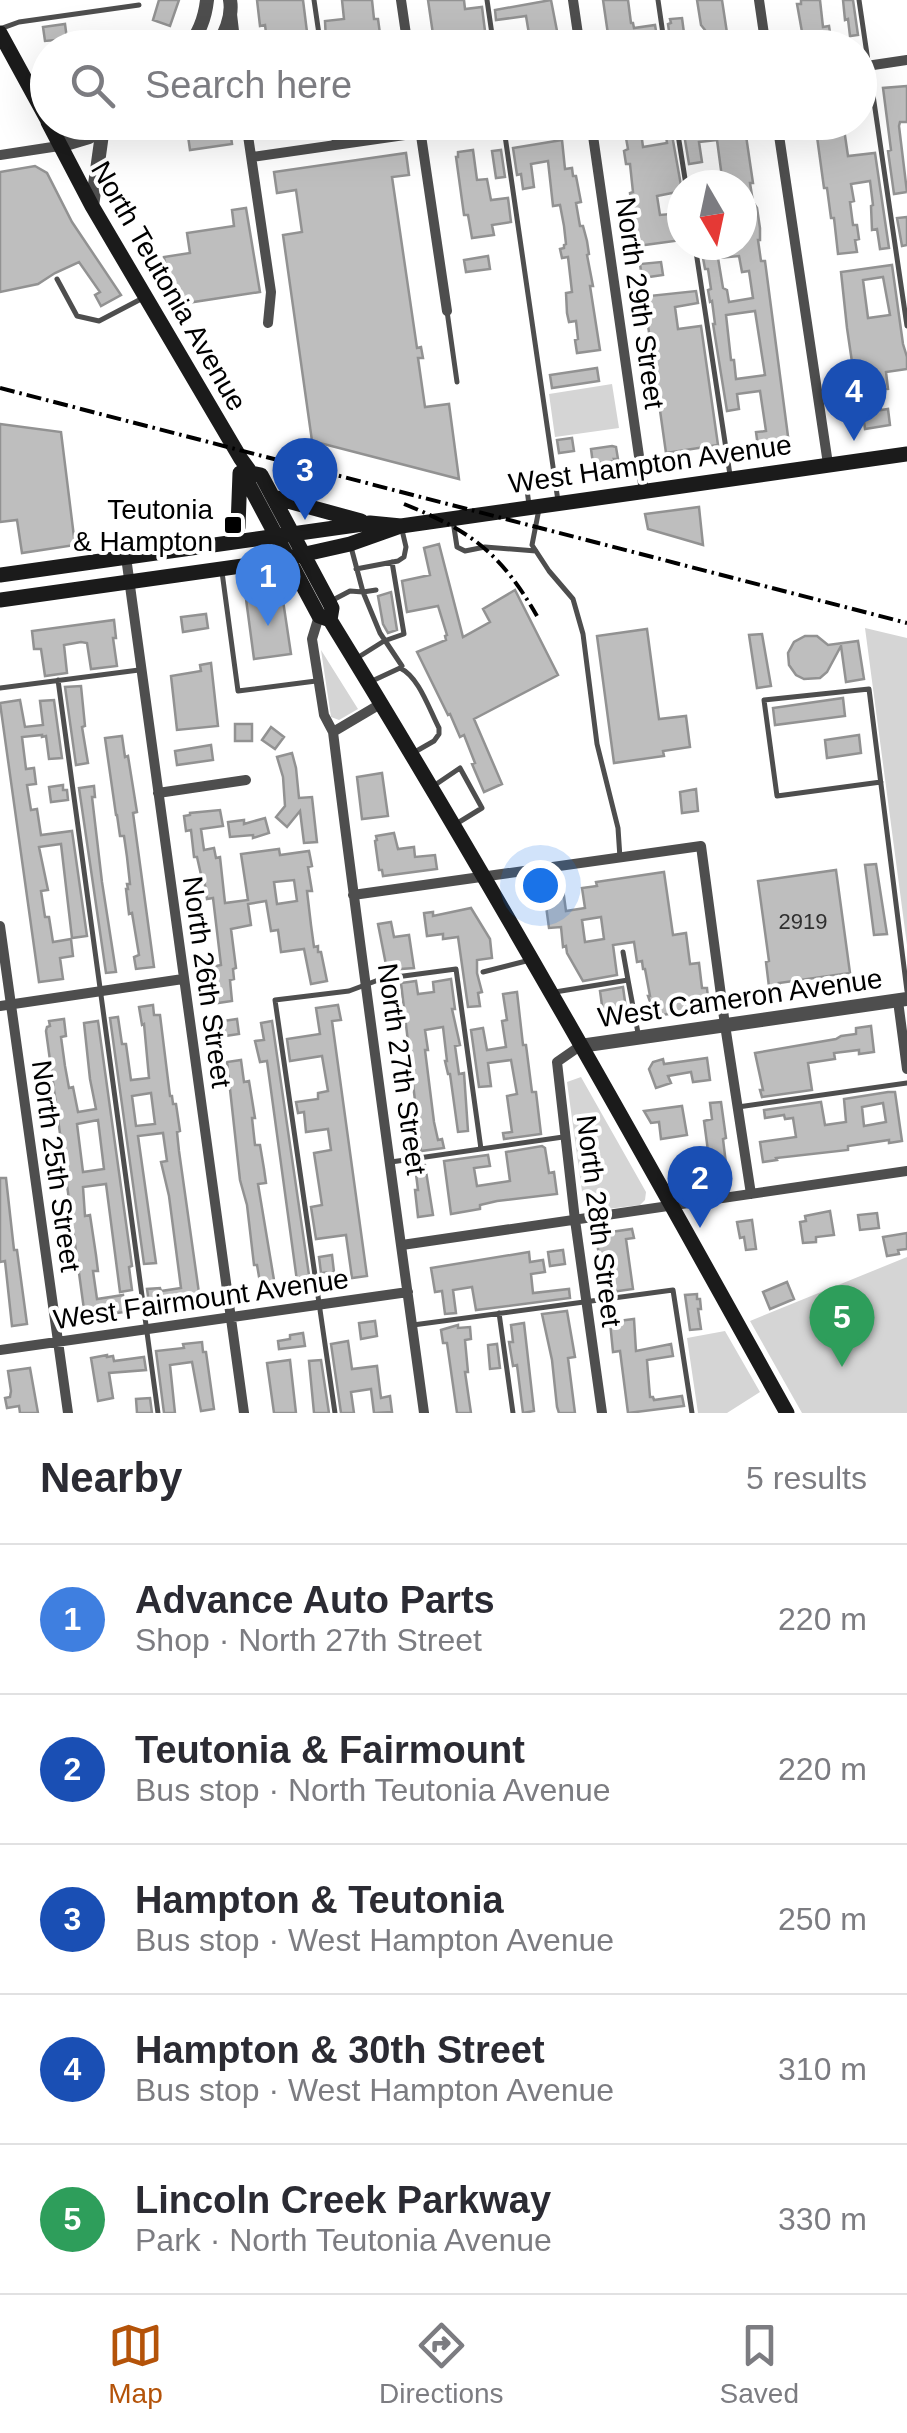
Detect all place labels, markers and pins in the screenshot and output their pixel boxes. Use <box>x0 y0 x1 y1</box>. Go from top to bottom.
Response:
pin: 4 <box>822 358 886 441</box>
pin: 3 <box>272 438 338 520</box>
place label: Teutonia & Hampton <box>73 494 213 557</box>
marker: Teutonia & Hampton <box>222 514 244 536</box>
pin: 1 <box>236 544 300 626</box>
pin: 2 <box>668 1146 732 1228</box>
pin: 5 <box>810 1284 874 1367</box>

